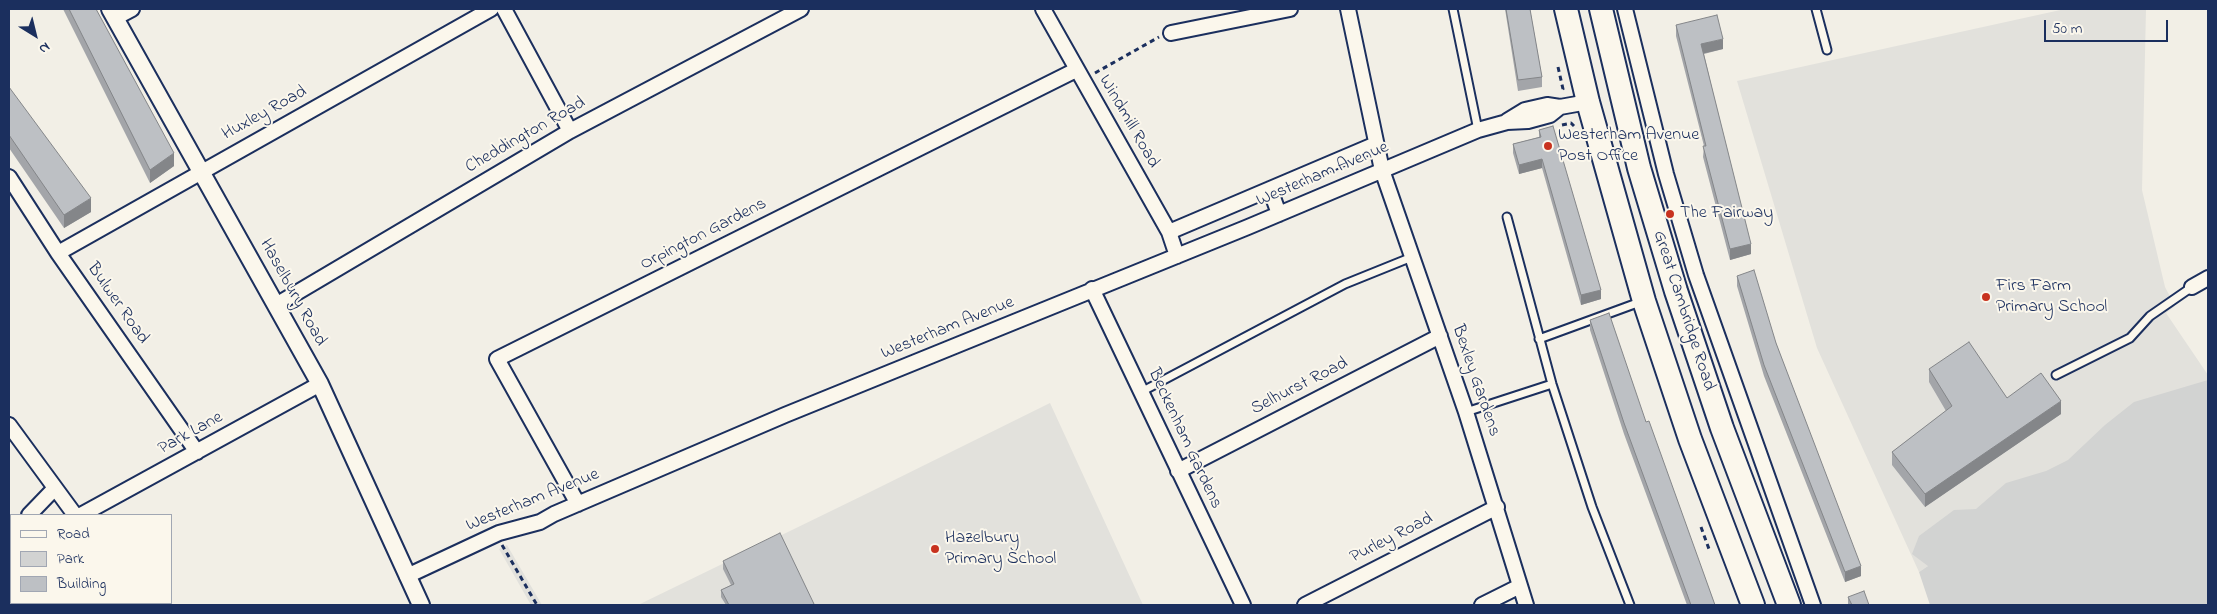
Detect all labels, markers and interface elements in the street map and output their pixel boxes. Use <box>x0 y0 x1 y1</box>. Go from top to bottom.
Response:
north arrow <box>10 10 60 60</box>
scale bar <box>2047 10 2171 42</box>
text: 50 m <box>2052 18 2082 40</box>
text: N <box>34 36 54 59</box>
street label: Windmill Road <box>1093 72 1163 172</box>
street label: Huxley Road <box>219 82 311 146</box>
street label: Cheddington Road <box>462 93 590 179</box>
place label: Westerham Avenue Post Office <box>1558 125 1699 168</box>
street label: Westerham Avenue <box>1254 137 1392 213</box>
marker: Westerham Avenue Post Office <box>1542 140 1554 152</box>
street label: Orpington Gardens <box>637 194 771 276</box>
place label: The Fairway <box>1680 203 1773 225</box>
marker: The Fairway <box>1664 208 1676 220</box>
street label: Great Cambridge Road <box>1647 228 1719 394</box>
street label: Haselbury Road <box>254 236 330 350</box>
street label: Bulwer Road <box>81 259 153 349</box>
place label: Firs Farm Primary School <box>1996 276 2107 318</box>
marker: Firs Farm Primary School <box>1980 291 1992 303</box>
street label: Westerham Avenue <box>878 292 1018 366</box>
street label: Bexley Gardens <box>1446 322 1504 440</box>
street label: Selhurst Road <box>1248 353 1352 421</box>
street label: Beckenham Gardens <box>1142 365 1226 513</box>
street label: Park Lane <box>155 408 227 460</box>
street label: Westerham Avenue <box>463 464 603 538</box>
street label: Purley Road <box>1347 509 1437 569</box>
legend <box>10 514 172 604</box>
text: Road <box>57 523 90 545</box>
place label: Hazelbury Primary School <box>945 528 1056 570</box>
marker: Hazelbury Primary School <box>929 543 941 555</box>
text: Park <box>57 548 84 570</box>
text: Building <box>57 573 106 595</box>

